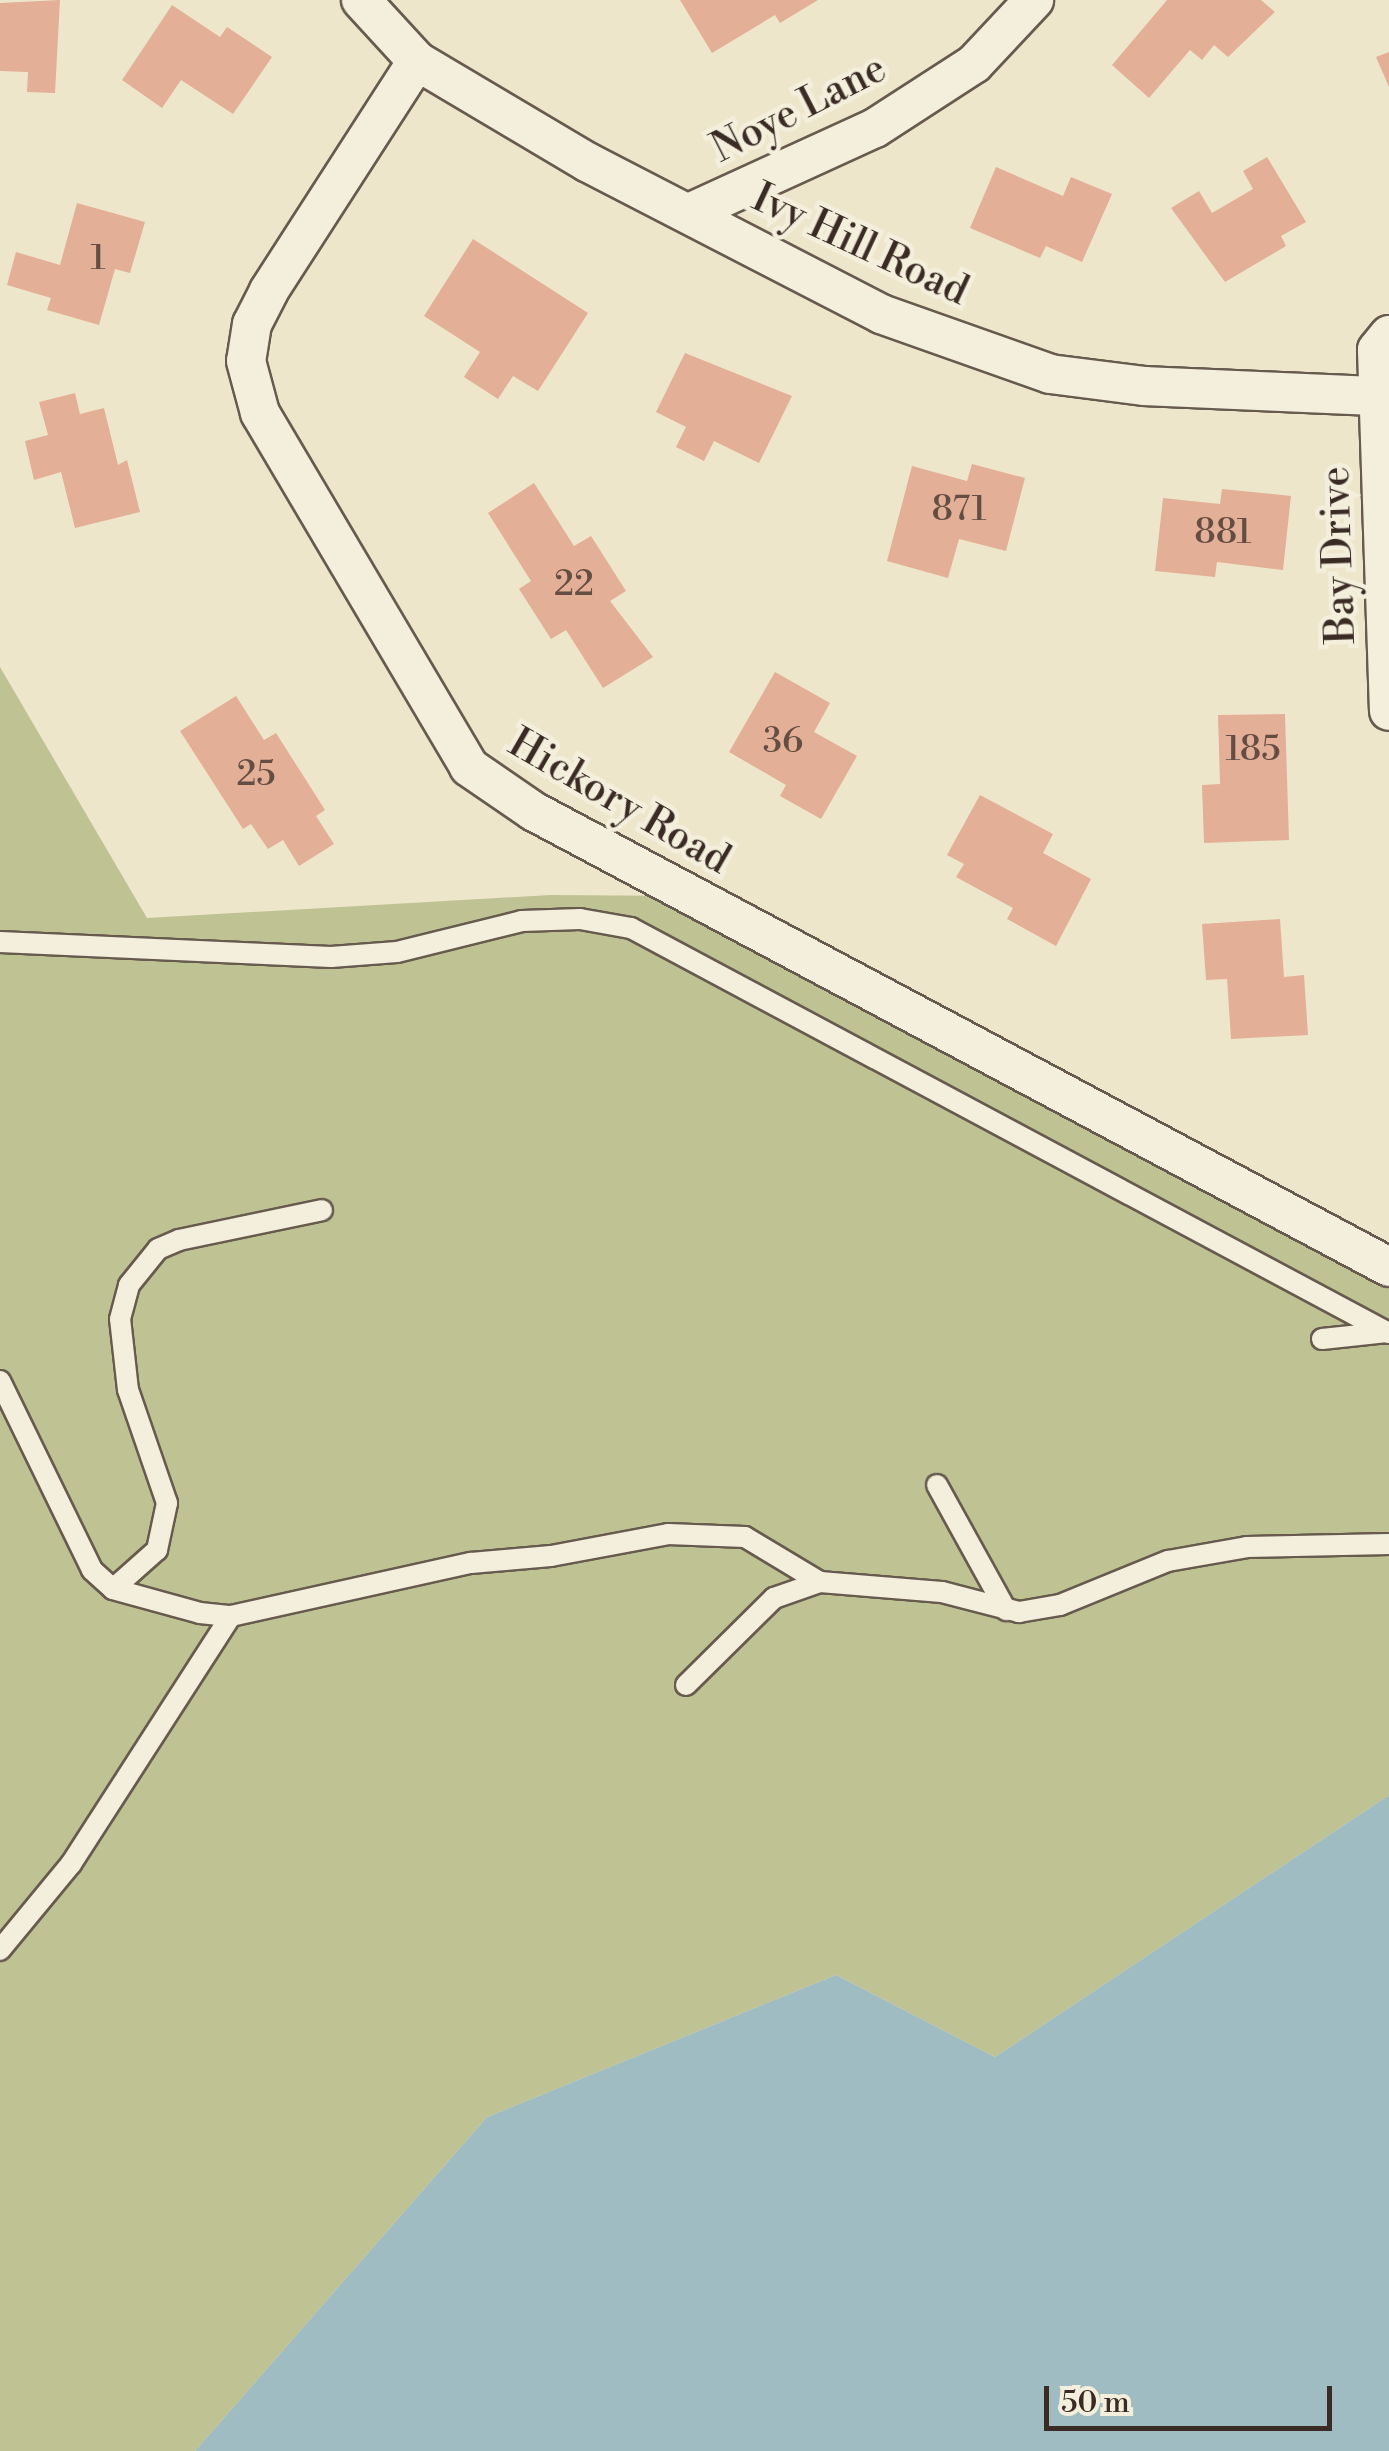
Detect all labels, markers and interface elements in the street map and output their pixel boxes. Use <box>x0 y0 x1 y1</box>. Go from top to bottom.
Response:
street label: Noye Lane <box>704 45 894 173</box>
street label: Ivy Hill Road <box>744 174 976 316</box>
house number: 1 <box>90 238 106 280</box>
street label: Bay Drive <box>1312 465 1366 645</box>
house number: 871 <box>931 489 987 531</box>
house number: 881 <box>1194 512 1252 554</box>
house number: 22 <box>554 564 594 606</box>
street label: Hickory Road <box>500 719 738 885</box>
house number: 36 <box>763 721 803 763</box>
house number: 185 <box>1225 729 1281 771</box>
house number: 25 <box>236 754 276 796</box>
scale bar <box>1049 2366 1336 2428</box>
text: 50 m <box>1061 2384 1130 2422</box>

